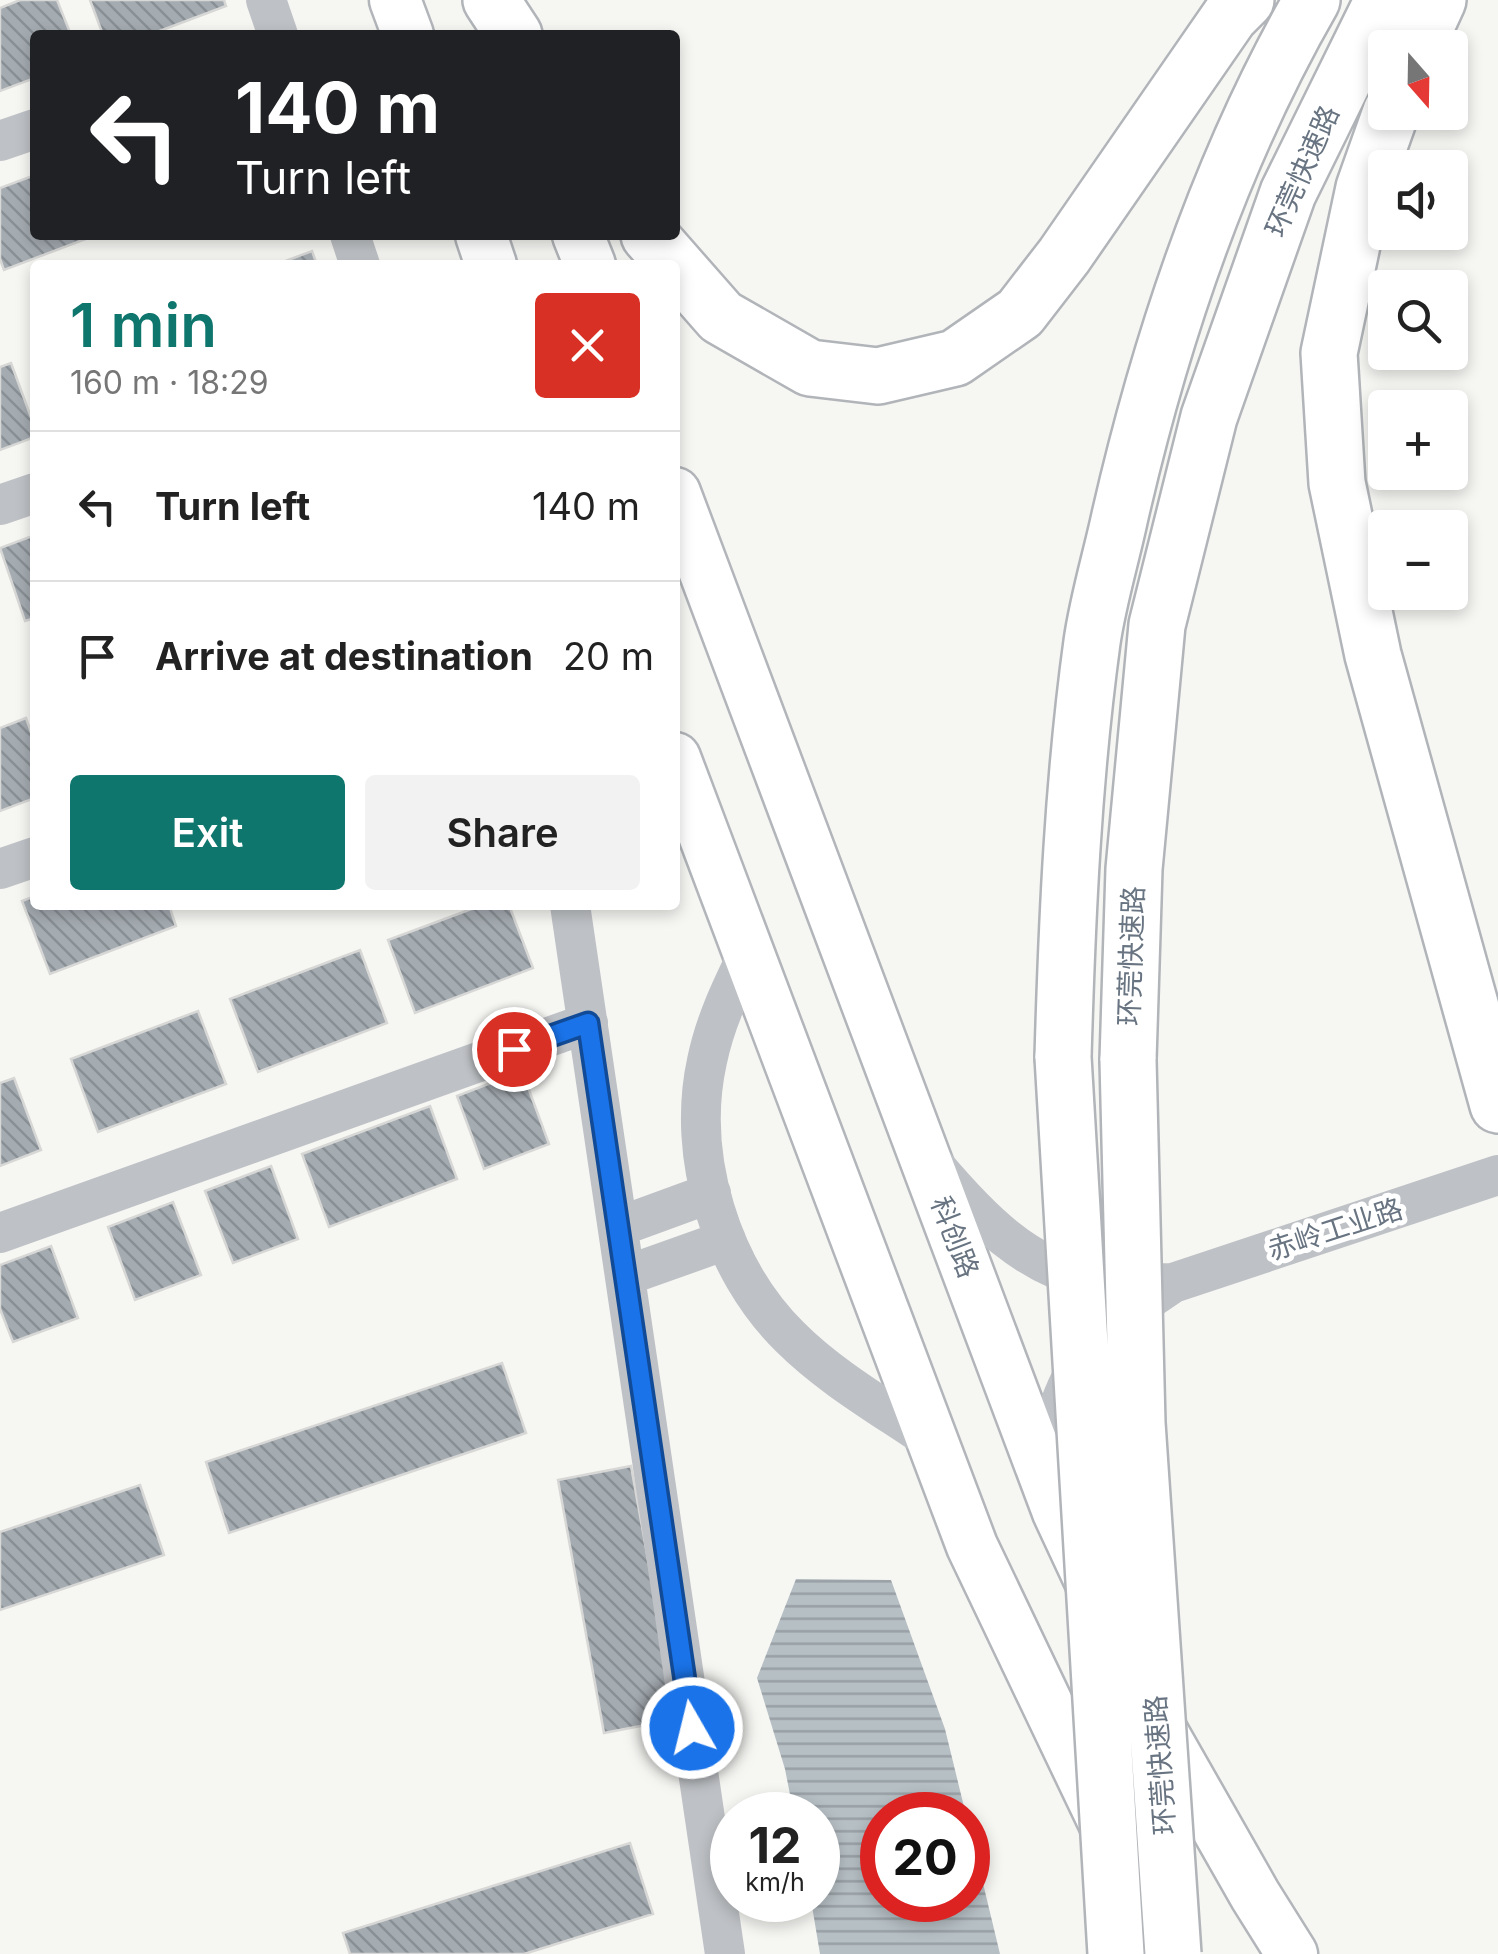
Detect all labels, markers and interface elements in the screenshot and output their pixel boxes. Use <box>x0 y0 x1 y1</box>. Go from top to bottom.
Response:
north arrow <box>1368 30 1468 130</box>
map controls <box>1368 30 1468 610</box>
text: 140 m <box>235 65 440 150</box>
icon: left <box>70 70 200 200</box>
street label: 环莞快速路 <box>1258 100 1346 242</box>
text: Turn left <box>235 150 411 205</box>
button: sound <box>1368 150 1468 250</box>
button: search <box>1368 270 1468 370</box>
text: 1 min <box>70 289 217 361</box>
button: close <box>535 293 640 398</box>
text: 160 m · 18:29 <box>70 363 269 402</box>
button: + <box>1368 390 1468 490</box>
icon: left <box>70 479 125 534</box>
text: Turn left <box>155 483 310 529</box>
text: 140 m <box>532 483 640 529</box>
button: − <box>1368 510 1468 610</box>
icon: arrive <box>70 629 125 684</box>
text: Arrive at destination <box>155 633 533 679</box>
text: 20 m <box>563 633 654 679</box>
button: Exit <box>70 775 345 890</box>
button: Share <box>365 775 640 890</box>
street label: 环莞快速路 <box>1112 885 1150 1027</box>
pin <box>472 1007 557 1092</box>
icon: arrive <box>487 1022 542 1077</box>
street label: 赤岭工业路 <box>1263 1191 1407 1267</box>
street label: 科创路 <box>924 1192 986 1282</box>
position arrow <box>640 1676 744 1780</box>
street label: 环莞快速路 <box>1138 1694 1182 1836</box>
speed limit sign: 20 <box>860 1792 990 1922</box>
text: 12 <box>748 1815 802 1875</box>
text: km/h <box>745 1867 805 1897</box>

